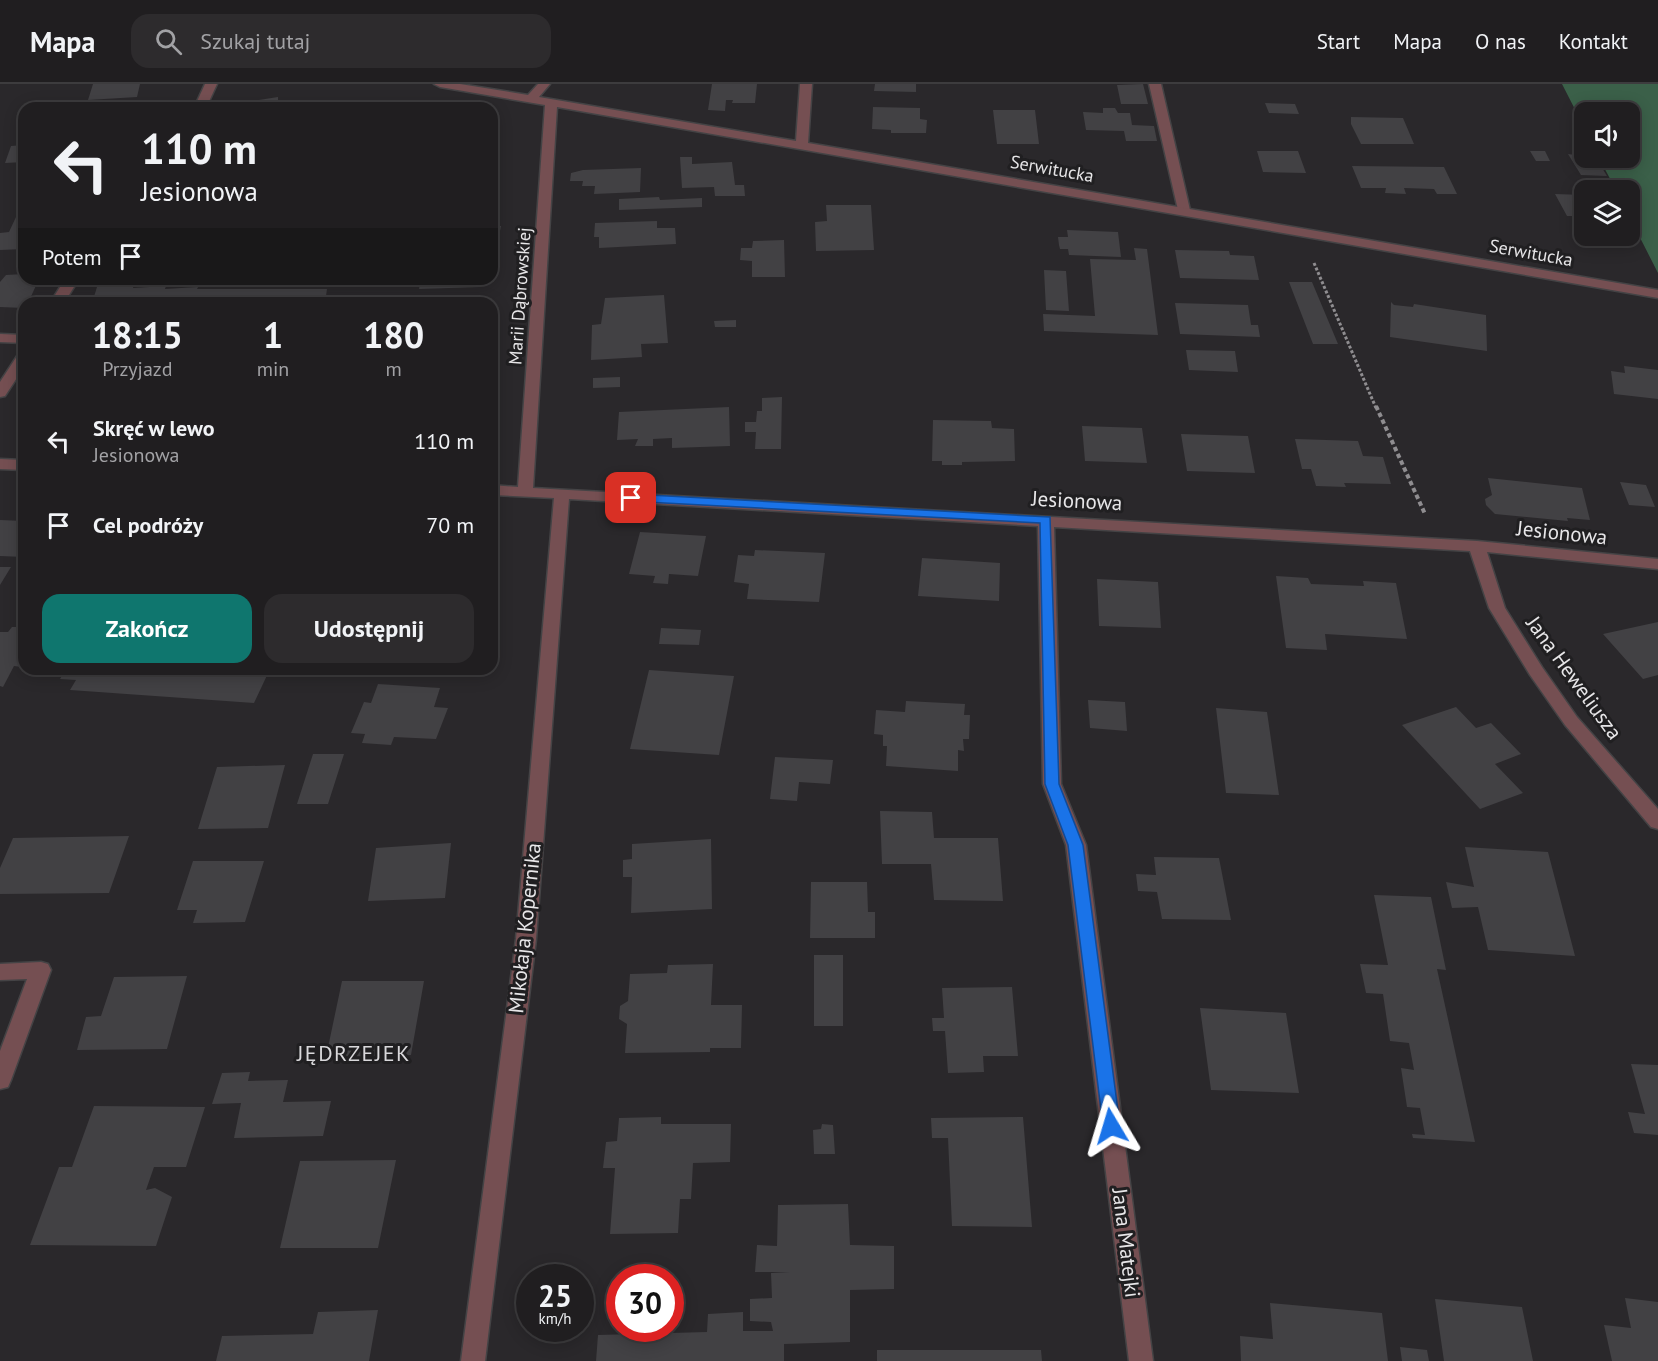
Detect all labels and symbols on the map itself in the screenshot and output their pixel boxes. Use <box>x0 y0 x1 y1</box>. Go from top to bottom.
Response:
street label: Serwitucka <box>1009 150 1096 187</box>
street label: Marii Dąbrowskiej <box>503 226 536 366</box>
street label: Serwitucka <box>1488 234 1575 271</box>
pin <box>605 472 656 523</box>
street label: Jesionowa <box>1030 485 1123 516</box>
street label: Jesionowa <box>1514 514 1609 551</box>
street label: Jana Heweliusza <box>1520 610 1628 745</box>
street label: Mikołaja Kopernika <box>502 841 547 1015</box>
district label: JĘDRZEJEK <box>296 1039 411 1067</box>
position arrow <box>1079 1094 1143 1158</box>
street label: Jana Matejki <box>1106 1186 1147 1299</box>
speed limit sign: 30 <box>606 1264 684 1342</box>

